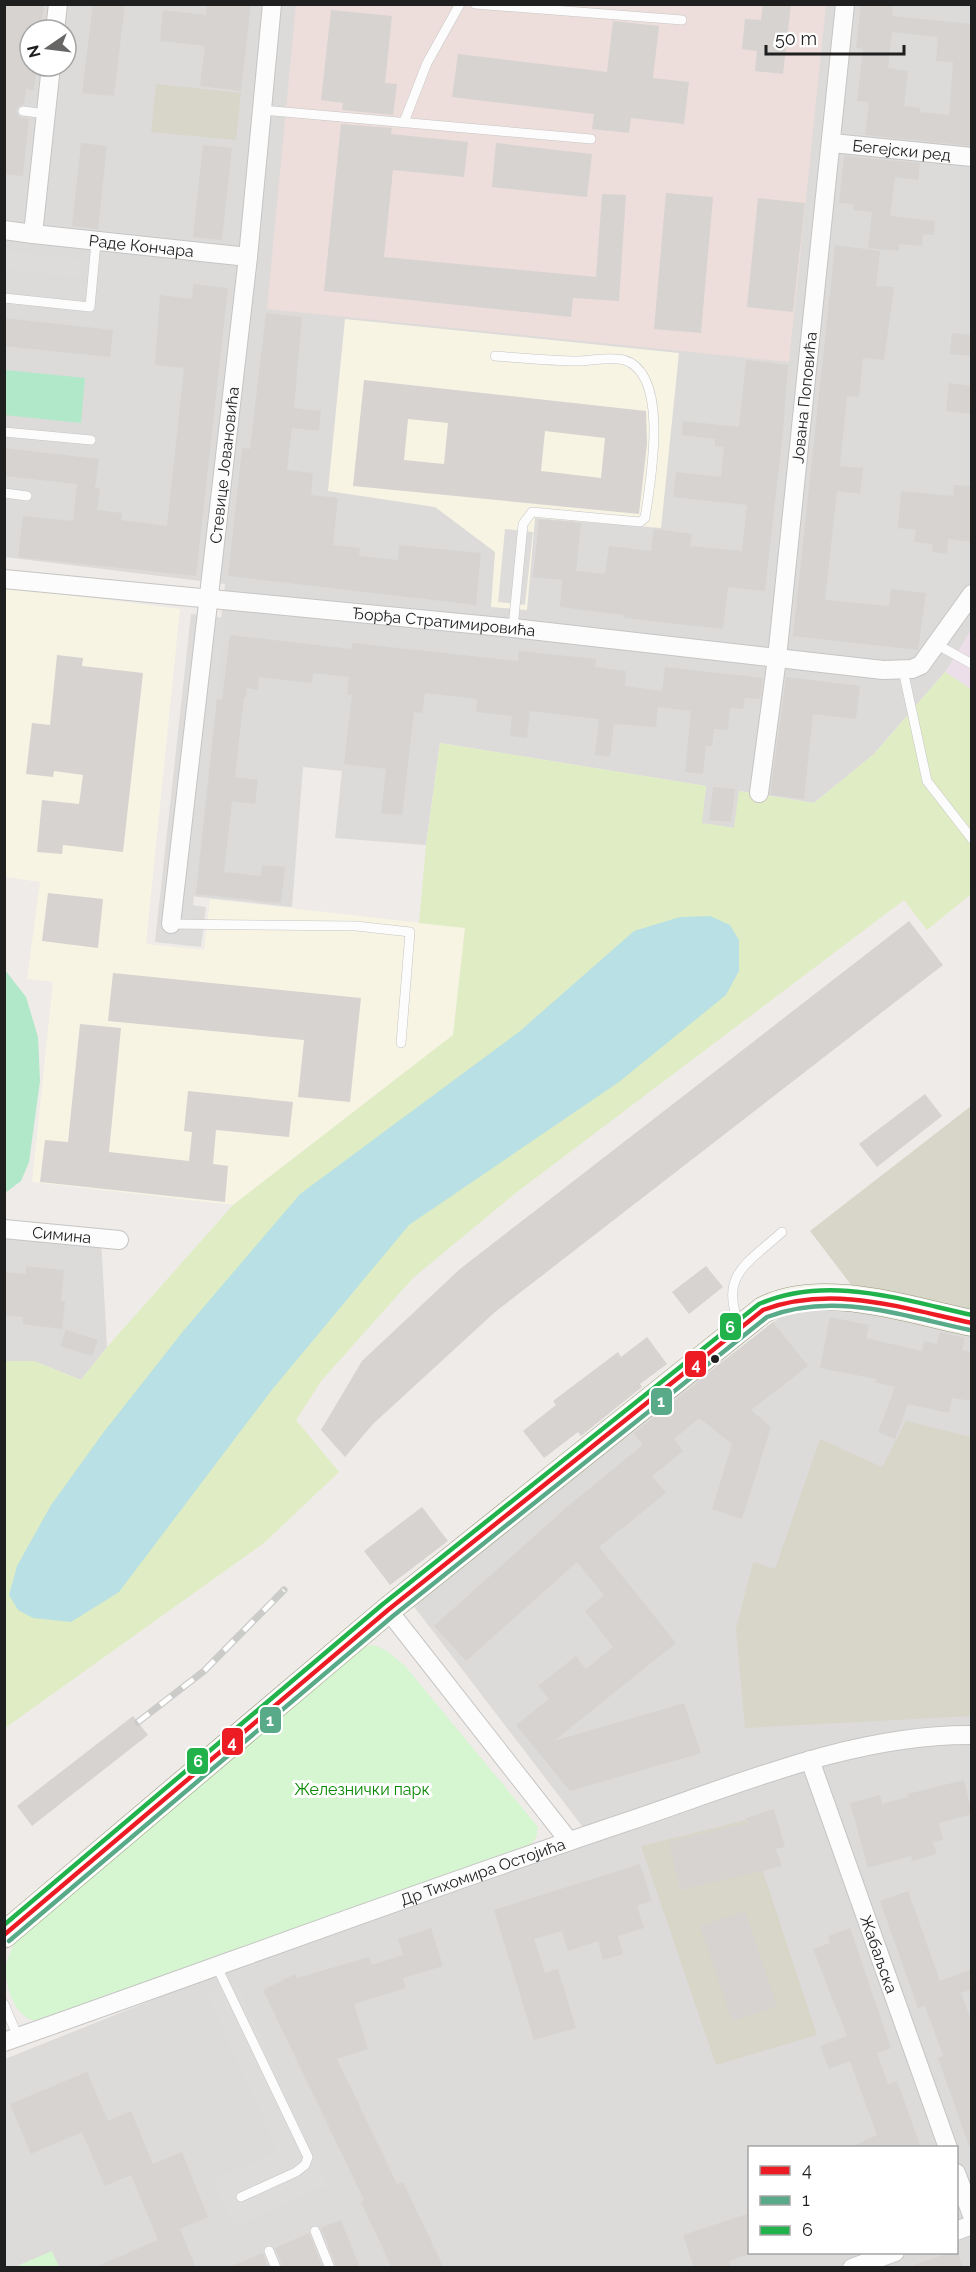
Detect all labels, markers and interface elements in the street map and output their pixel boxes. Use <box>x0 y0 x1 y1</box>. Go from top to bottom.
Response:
north arrow <box>18 18 78 78</box>
scale bar <box>766 18 904 56</box>
text: 50 m <box>775 28 817 49</box>
text: N <box>23 43 45 60</box>
street label: Бегејски ред <box>852 136 952 165</box>
street label: Раде Кончара <box>88 231 195 261</box>
street label: Јована Поповића <box>788 331 821 464</box>
street label: Стевице Јовановића <box>206 386 243 545</box>
street label: Ђорђа Стратимировића <box>352 604 536 640</box>
street label: Симина <box>31 1223 92 1247</box>
line badge: 6 <box>719 1312 742 1341</box>
text: 6 <box>725 1318 735 1337</box>
line badge: 4 <box>684 1350 707 1378</box>
unlabelled marker <box>709 1353 721 1365</box>
text: 4 <box>691 1355 701 1374</box>
line badge: 1 <box>650 1387 673 1416</box>
text: 1 <box>657 1392 665 1411</box>
line badge: 1 <box>259 1706 282 1734</box>
text: 1 <box>266 1711 274 1730</box>
line badge: 4 <box>221 1727 244 1756</box>
text: 4 <box>227 1733 237 1752</box>
line badge: 6 <box>186 1747 209 1775</box>
text: 6 <box>193 1752 203 1771</box>
park label: Железнички парк <box>294 1780 430 1799</box>
street label: Др Тихомира Остојића <box>398 1834 568 1910</box>
street label: Жабаљска <box>856 1913 901 1996</box>
legend <box>748 2146 958 2254</box>
text: 4 <box>802 2159 812 2180</box>
text: 1 <box>802 2189 810 2210</box>
text: 6 <box>802 2219 813 2240</box>

